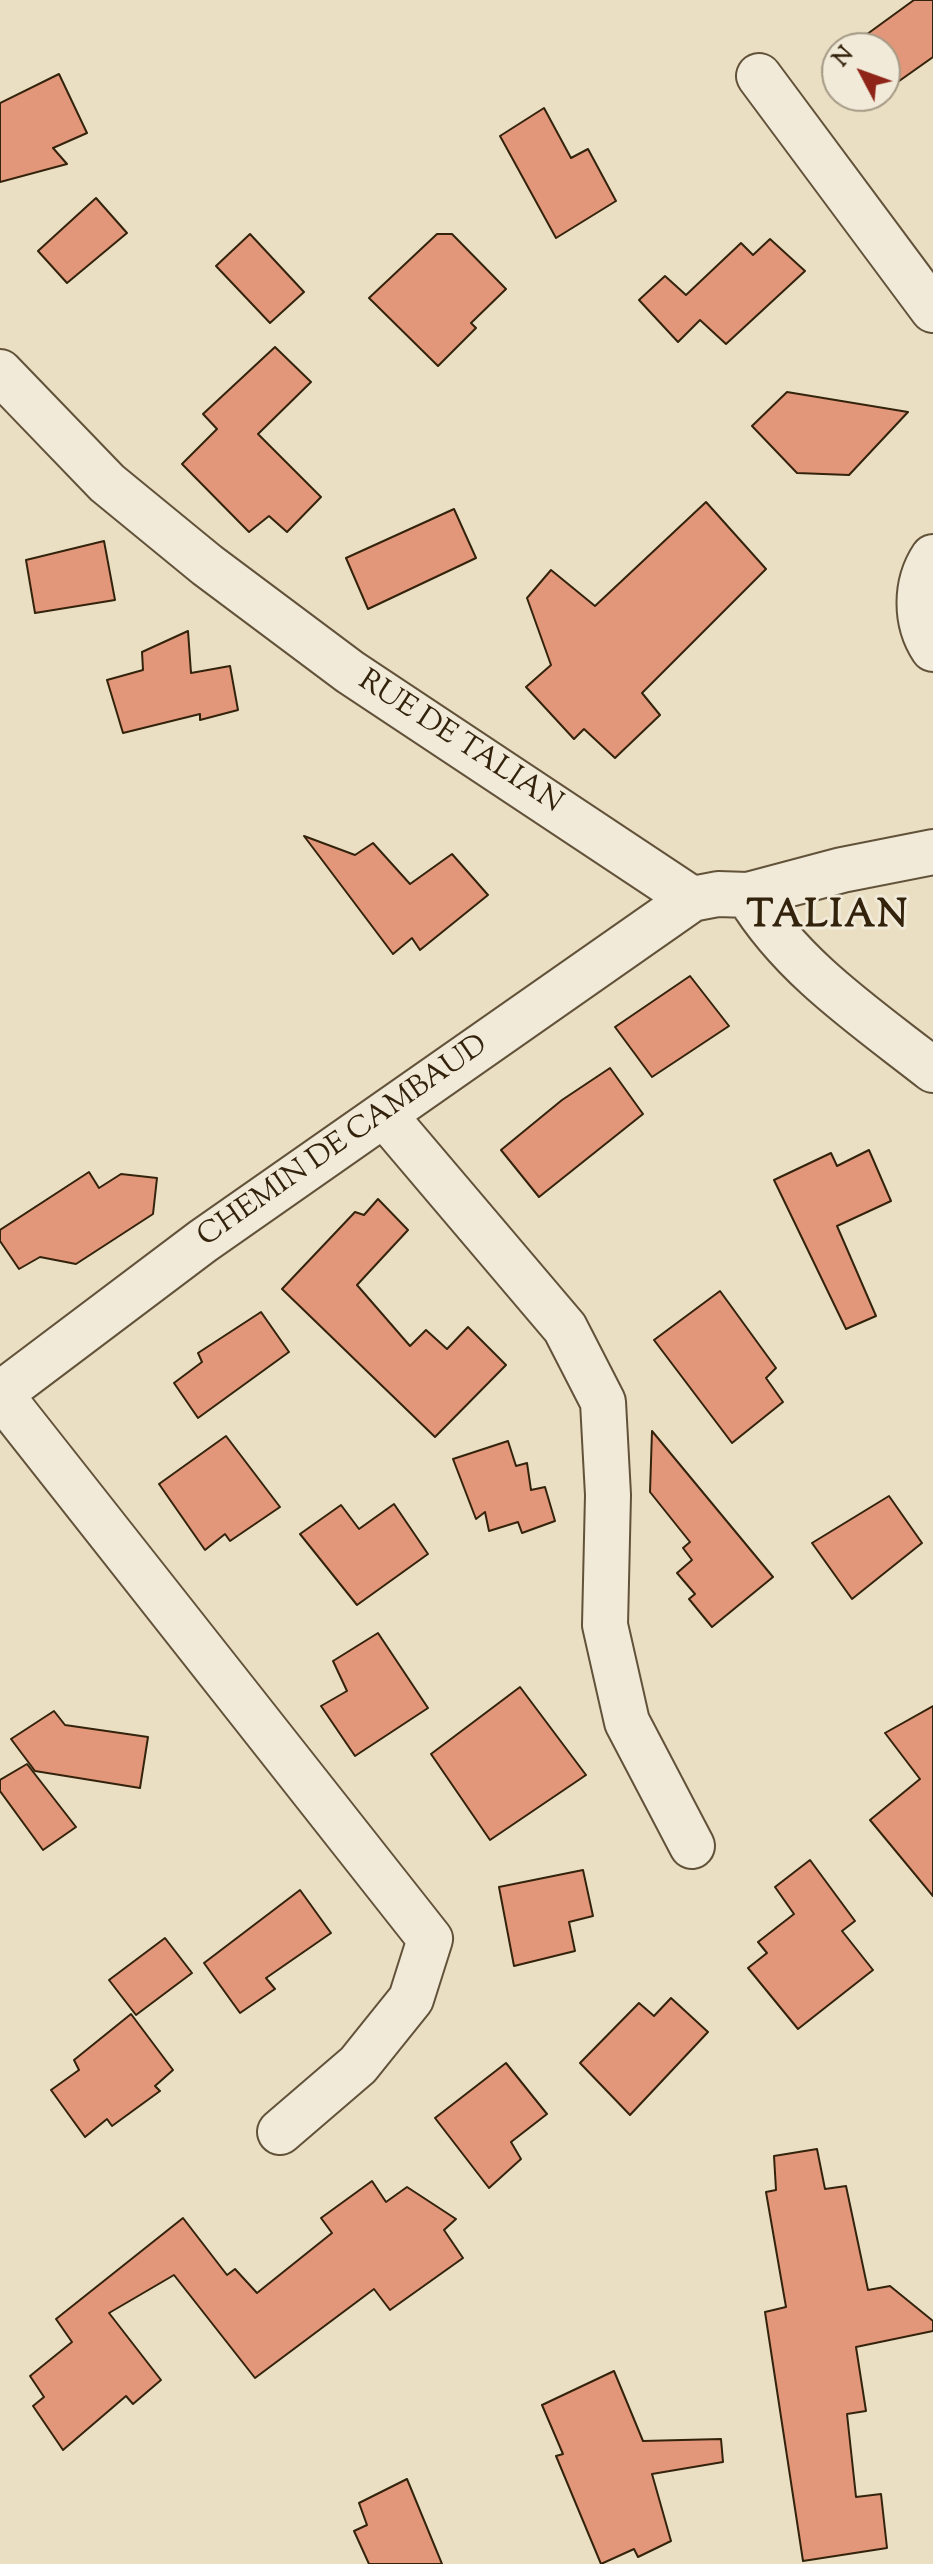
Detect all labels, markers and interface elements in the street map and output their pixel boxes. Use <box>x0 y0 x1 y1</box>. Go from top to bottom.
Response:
north arrow <box>821 32 901 112</box>
text: N <box>827 40 862 75</box>
street label: RUE DE TALIAN <box>350 665 568 823</box>
district label: TALIAN <box>747 897 909 943</box>
street label: CHEMIN DE CAMBAUD <box>192 1029 496 1257</box>

